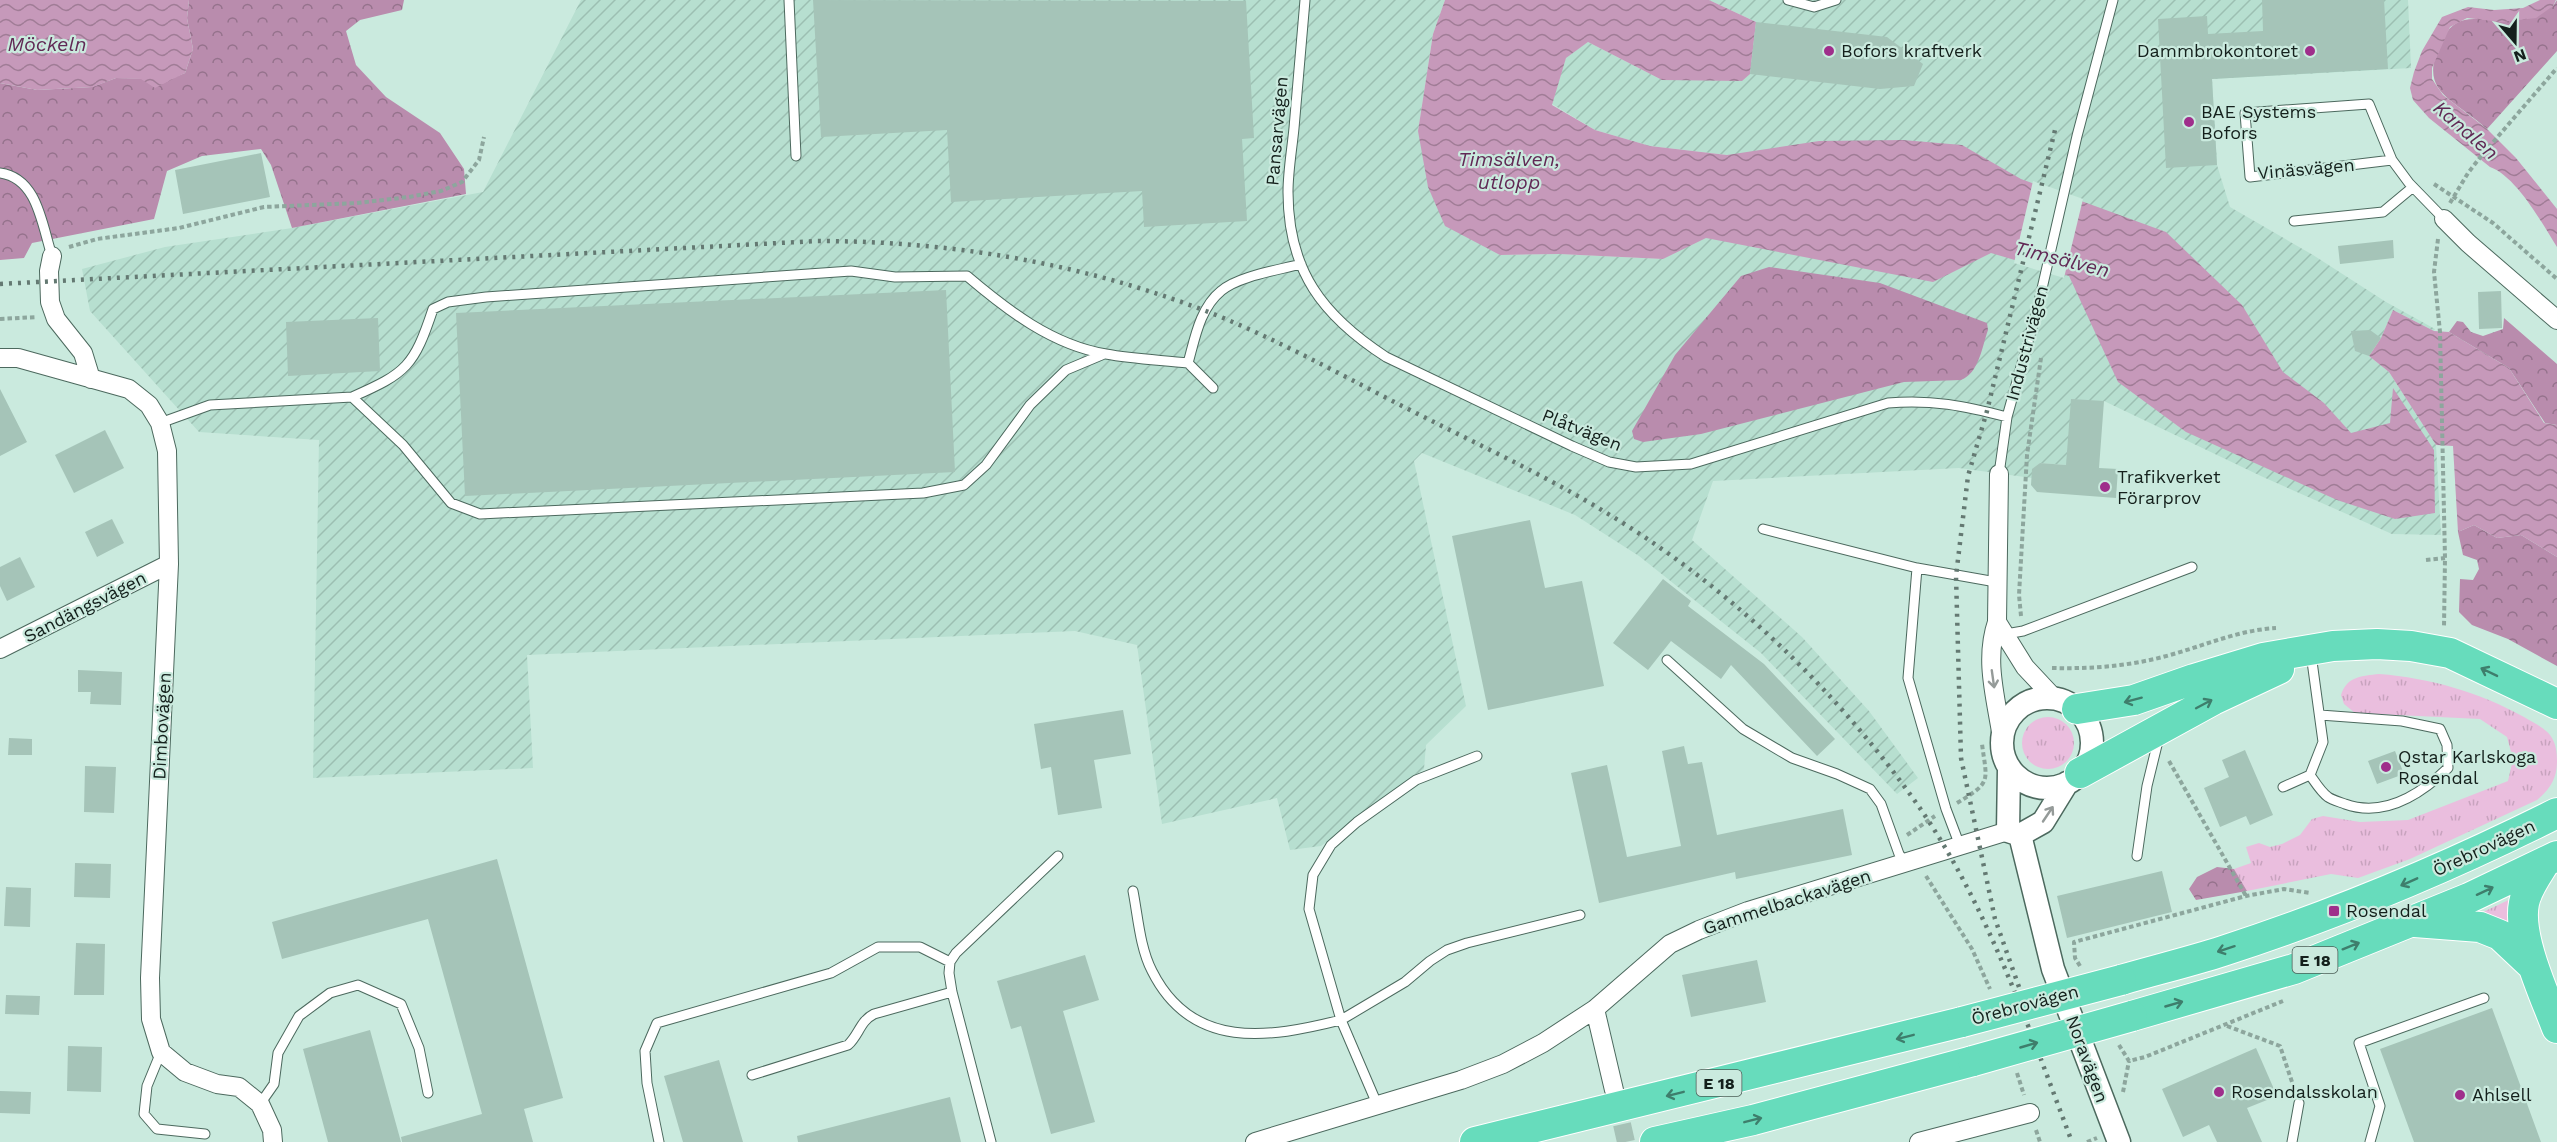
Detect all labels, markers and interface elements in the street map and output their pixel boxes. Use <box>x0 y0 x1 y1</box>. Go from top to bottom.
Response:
north arrow <box>2485 12 2545 72</box>
water label: Möckeln <box>7 32 87 56</box>
place label: Bofors kraftverk <box>1841 40 1982 61</box>
place label: Dammbrokontoret <box>2137 40 2298 61</box>
marker: Bofors kraftverk <box>1822 44 1836 58</box>
marker: Dammbrokontoret <box>2303 44 2317 58</box>
text: N <box>2511 45 2529 67</box>
street label: Pansarvägen <box>1261 75 1292 187</box>
water label: Kanalen <box>2429 95 2503 165</box>
place label: BAE Systems Bofors <box>2201 101 2316 143</box>
marker: BAE Systems Bofors <box>2182 115 2196 129</box>
water label: Timsälven, utlopp <box>1458 147 1560 194</box>
street label: Vinäsvägen <box>2257 154 2355 183</box>
water label: Timsälven <box>2012 236 2112 282</box>
street label: Industrivägen <box>2001 283 2052 403</box>
street label: Plåtvägen <box>1539 404 1625 455</box>
place label: Trafikverket Förarprov <box>2117 466 2221 508</box>
marker: Trafikverket Förarprov <box>2098 480 2112 494</box>
street label: Sandängsvägen <box>20 567 149 646</box>
one-way arrow <box>2480 666 2498 678</box>
one-way arrow <box>1987 669 1998 688</box>
street label: Dimbovägen <box>148 672 175 780</box>
one-way arrow <box>2124 694 2143 706</box>
one-way arrow <box>2195 698 2213 709</box>
place label: Qstar Karlskoga Rosendal <box>2398 746 2536 788</box>
marker: Qstar Karlskoga Rosendal <box>2379 760 2393 774</box>
one-way arrow <box>2042 806 2054 822</box>
street label: Örebrovägen <box>2429 815 2538 880</box>
street label: Gammelbackavägen <box>1700 864 1873 939</box>
one-way arrow <box>2400 877 2418 888</box>
one-way arrow <box>2475 884 2493 896</box>
place label: Rosendal <box>2346 900 2427 921</box>
marker: Rosendal <box>2327 904 2341 918</box>
one-way arrow <box>2341 940 2360 951</box>
one-way arrow <box>2217 945 2236 956</box>
road number: E 18 <box>2292 947 2338 973</box>
street label: Örebrovägen <box>1969 980 2081 1029</box>
one-way arrow <box>2164 998 2183 1009</box>
street label: Noravägen <box>2062 1012 2113 1105</box>
one-way arrow <box>1896 1031 1915 1043</box>
one-way arrow <box>2019 1039 2038 1050</box>
road number: E 18 <box>1696 1070 1742 1096</box>
place label: Rosendalsskolan <box>2231 1081 2378 1102</box>
place label: Ahlsell <box>2472 1084 2532 1105</box>
marker: Rosendalsskolan <box>2212 1085 2226 1099</box>
one-way arrow <box>1666 1088 1685 1100</box>
marker: Ahlsell <box>2453 1088 2467 1102</box>
one-way arrow <box>1743 1113 1762 1125</box>

